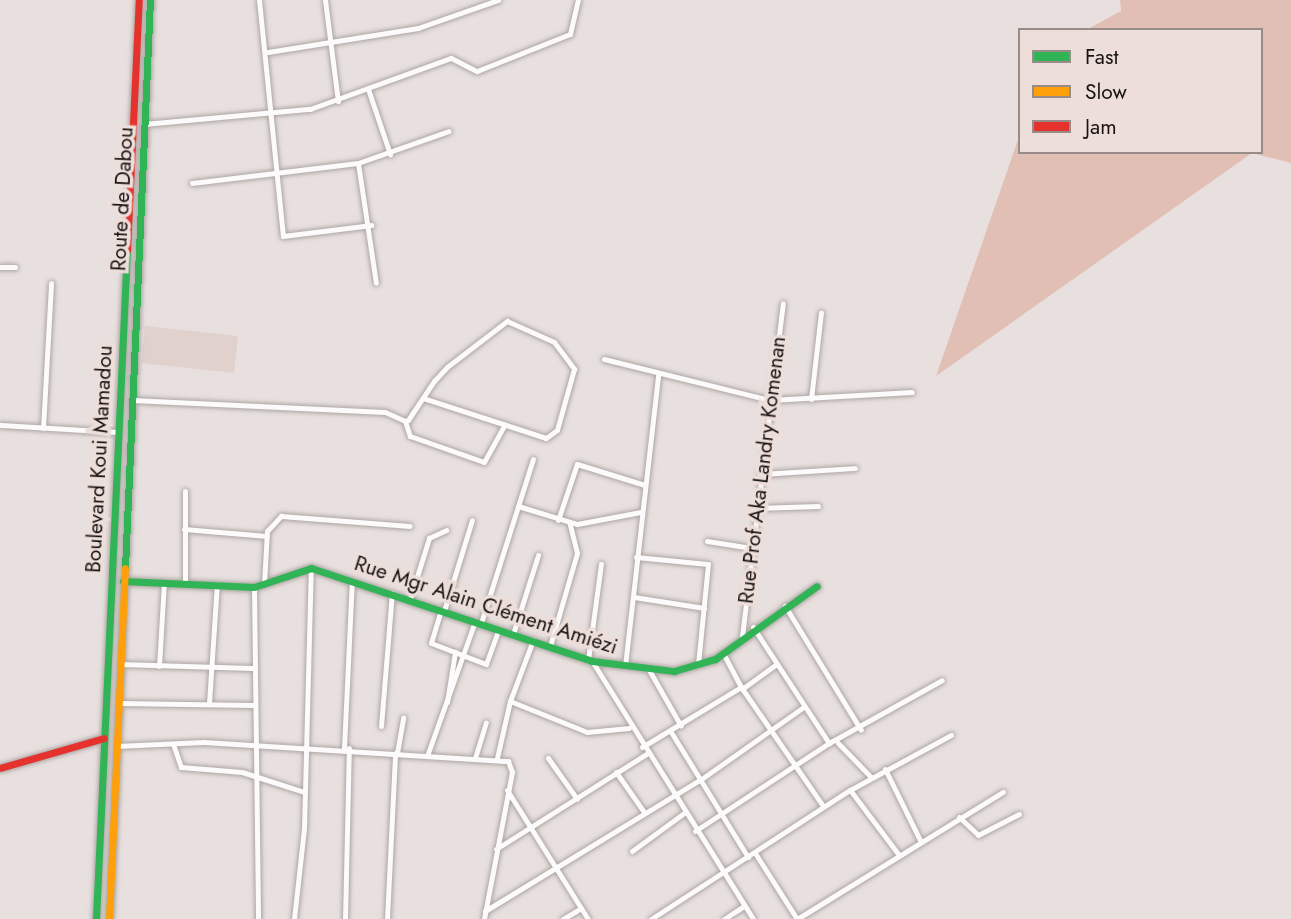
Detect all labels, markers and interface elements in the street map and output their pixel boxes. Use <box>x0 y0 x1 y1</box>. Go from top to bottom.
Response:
legend <box>1018 28 1263 154</box>
text: Fast <box>1085 42 1118 72</box>
text: Slow <box>1085 77 1127 107</box>
text: Jam <box>1085 112 1117 142</box>
street label: Route de Dabou <box>106 126 138 272</box>
street label: Rue Prof Aka Landry Komenan <box>733 335 791 605</box>
street label: Boulevard Koui Mamadou <box>80 345 118 573</box>
street label: Rue Mgr Alain Clément Amiézi <box>351 550 621 660</box>

